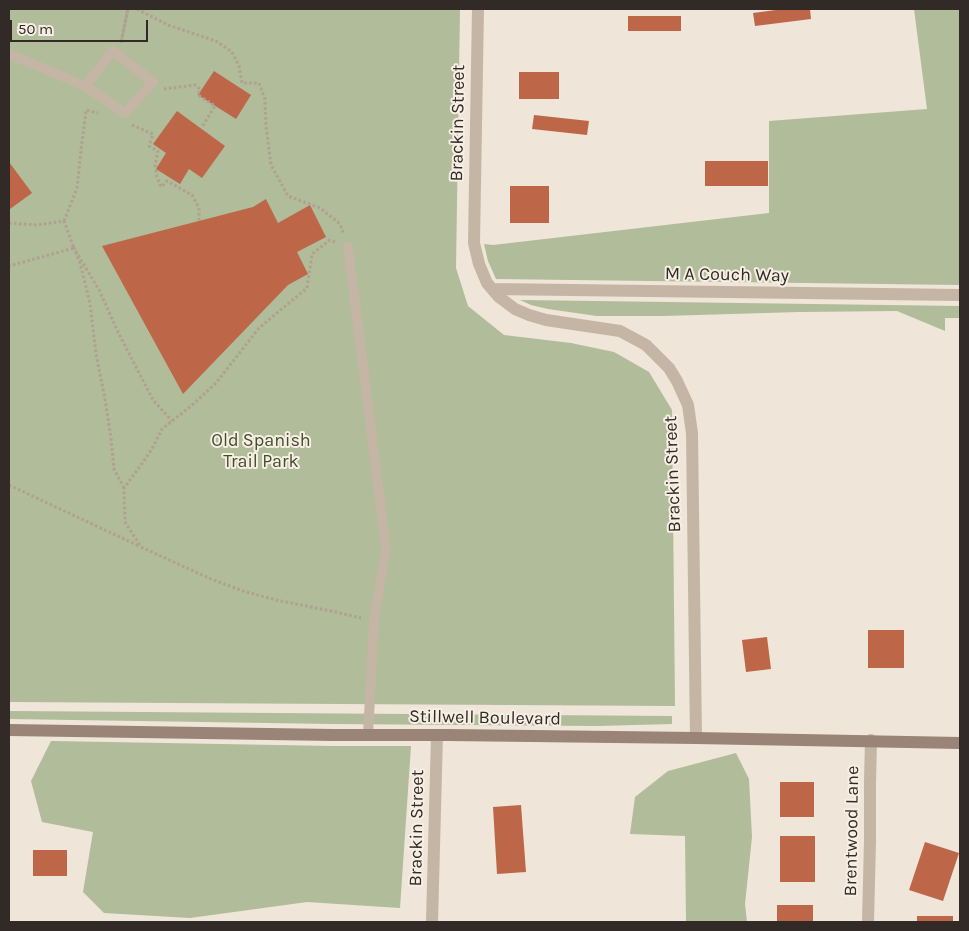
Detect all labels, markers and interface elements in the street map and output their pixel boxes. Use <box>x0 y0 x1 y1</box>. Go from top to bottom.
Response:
scale bar <box>12 10 150 42</box>
text: 50 m <box>18 20 53 38</box>
street label: Brackin Street <box>446 64 470 182</box>
street label: M A Couch Way <box>665 263 789 287</box>
street label: Brackin Street <box>660 415 686 533</box>
park label: Old Spanish Trail Park <box>211 430 311 472</box>
street label: Stillwell Boulevard <box>409 706 561 730</box>
street label: Brentwood Lane <box>840 765 864 897</box>
street label: Brackin Street <box>405 769 429 887</box>

